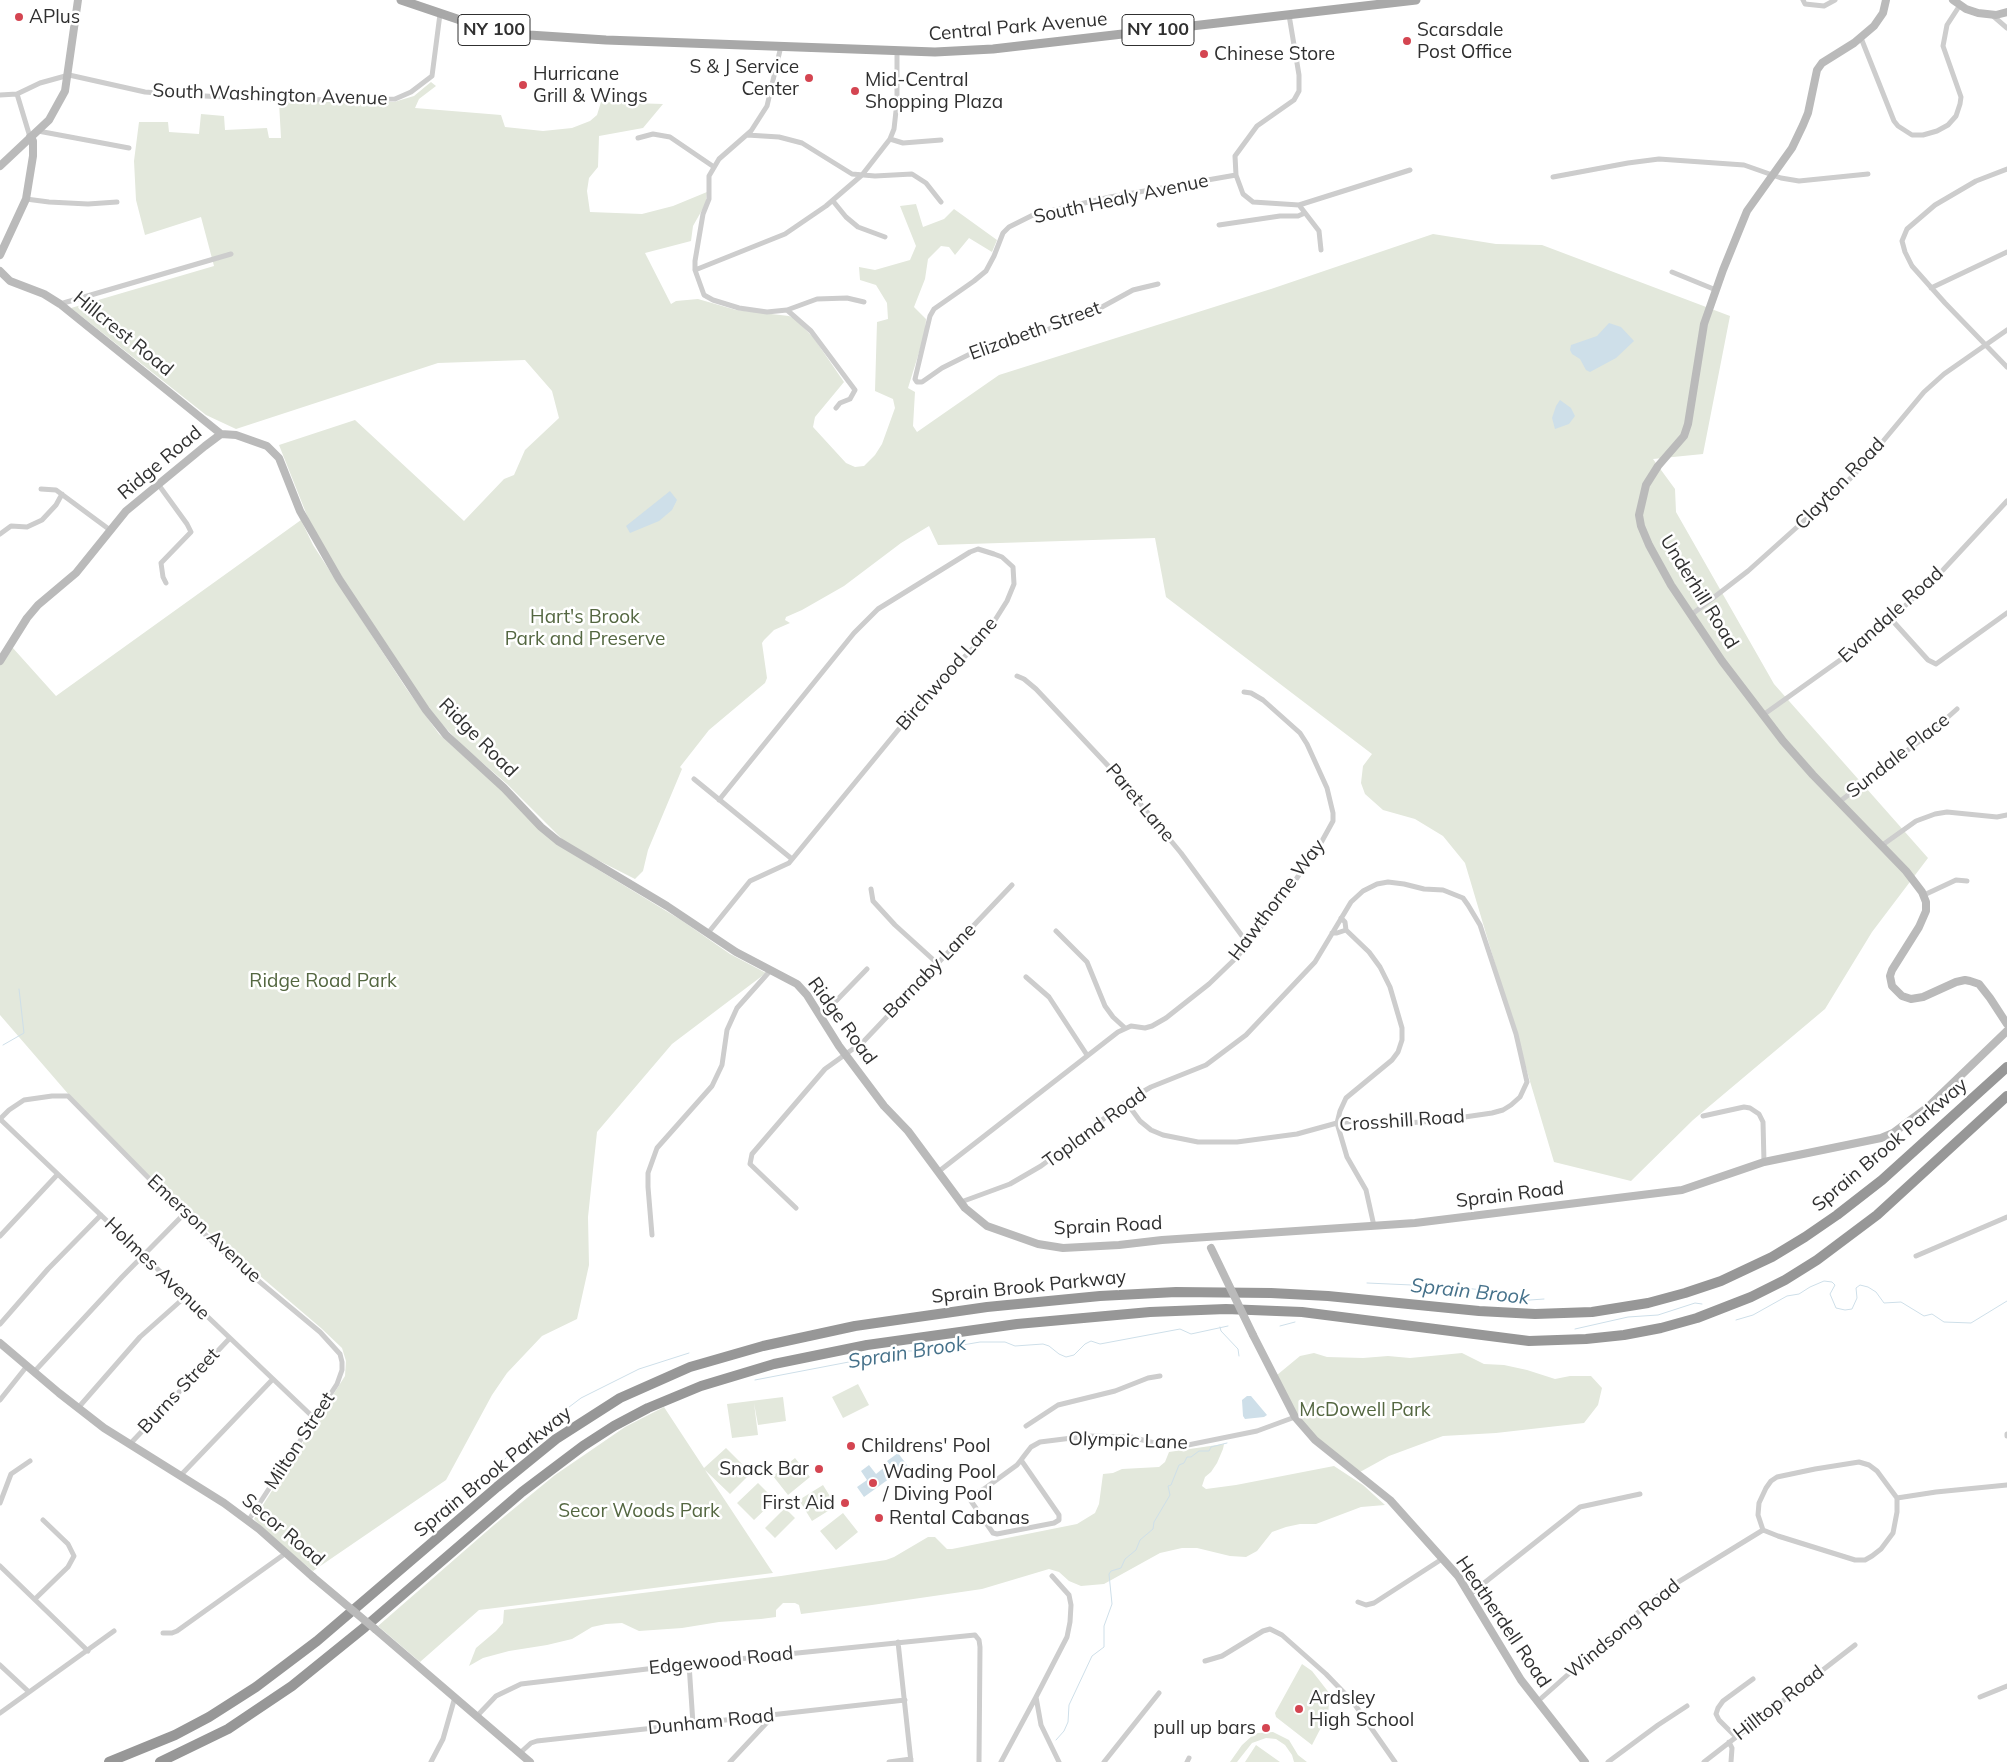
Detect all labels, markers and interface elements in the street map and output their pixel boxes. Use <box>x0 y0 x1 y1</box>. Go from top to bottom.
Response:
place label: APlus <box>29 6 80 28</box>
street label: Central Park Avenue <box>928 8 1108 46</box>
marker: APlus <box>13 11 25 23</box>
road number: NY 100 <box>458 14 530 46</box>
road number: NY 100 <box>1122 14 1194 46</box>
place label: Scarsdale Post Office <box>1417 19 1512 63</box>
marker: Scarsdale Post Office <box>1401 35 1413 47</box>
place label: Chinese Store <box>1214 43 1335 65</box>
marker: Chinese Store <box>1198 48 1210 60</box>
place label: S & J Service Center <box>689 56 799 100</box>
place label: Hurricane Grill & Wings <box>533 63 648 107</box>
place label: Mid-Central Shopping Plaza <box>865 69 1003 113</box>
marker: S & J Service Center <box>803 72 815 84</box>
marker: Hurricane Grill & Wings <box>517 79 529 91</box>
street label: South Washington Avenue <box>152 80 388 110</box>
marker: Mid-Central Shopping Plaza <box>849 85 861 97</box>
street label: South Healy Avenue <box>1031 169 1211 229</box>
street label: Hillcrest Road <box>68 287 178 381</box>
street label: Elizabeth Street <box>966 297 1104 365</box>
street label: Ridge Road <box>113 421 207 505</box>
street label: Clayton Road <box>1790 433 1890 535</box>
street label: Underhill Road <box>1655 531 1743 653</box>
street label: Evandale Road <box>1834 562 1948 668</box>
park label: Hart's Brook Park and Preserve <box>505 606 665 650</box>
street label: Birchwood Lane <box>892 613 1002 735</box>
street label: Ridge Road <box>434 694 522 782</box>
street label: Sundale Place <box>1842 709 1954 803</box>
street label: Paret Lane <box>1101 759 1179 847</box>
street label: Hawthorne Way <box>1224 835 1330 965</box>
street label: Barnaby Lane <box>879 919 981 1023</box>
park label: Ridge Road Park <box>249 970 397 992</box>
street label: Ridge Road <box>803 973 881 1069</box>
street label: Sprain Brook Parkway <box>1808 1073 1972 1217</box>
street label: Topland Road <box>1039 1083 1151 1173</box>
street label: Crosshill Road <box>1339 1105 1465 1137</box>
street label: Emerson Avenue <box>142 1170 266 1288</box>
street label: Sprain Road <box>1455 1177 1565 1213</box>
street label: Sprain Road <box>1053 1212 1163 1240</box>
street label: Holmes Avenue <box>100 1213 214 1325</box>
street label: Sprain Brook Parkway <box>931 1265 1127 1309</box>
water label: Sprain Brook <box>1409 1274 1531 1310</box>
water label: Sprain Brook <box>846 1332 968 1374</box>
street label: Burns Street <box>134 1343 224 1439</box>
street label: Milton Street <box>260 1388 340 1494</box>
park label: McDowell Park <box>1299 1399 1431 1421</box>
street label: Sprain Brook Parkway <box>410 1402 576 1542</box>
street label: Olympic Lane <box>1068 1428 1188 1454</box>
place label: Childrens' Pool <box>861 1435 991 1457</box>
marker: Childrens' Pool <box>845 1440 857 1452</box>
place label: Snack Bar <box>719 1458 809 1480</box>
place label: Wading Pool / Diving Pool <box>883 1461 996 1505</box>
marker: Snack Bar <box>813 1463 825 1475</box>
marker: Wading Pool / Diving Pool <box>867 1477 879 1489</box>
street label: Secor Road <box>237 1489 329 1571</box>
place label: First Aid <box>762 1492 835 1514</box>
marker: First Aid <box>839 1497 851 1509</box>
park label: Secor Woods Park <box>558 1500 720 1522</box>
place label: Rental Cabanas <box>889 1507 1030 1529</box>
marker: Rental Cabanas <box>873 1512 885 1524</box>
street label: Heatherdell Road <box>1451 1552 1555 1692</box>
street label: Windsong Road <box>1561 1574 1685 1684</box>
street label: Edgewood Road <box>648 1642 794 1680</box>
street label: Hilltop Road <box>1729 1661 1829 1745</box>
place label: Ardsley High School <box>1309 1687 1414 1731</box>
marker: Ardsley High School <box>1293 1703 1305 1715</box>
street label: Dunham Road <box>647 1704 775 1740</box>
place label: pull up bars <box>1153 1717 1256 1739</box>
marker: pull up bars <box>1260 1722 1272 1734</box>

